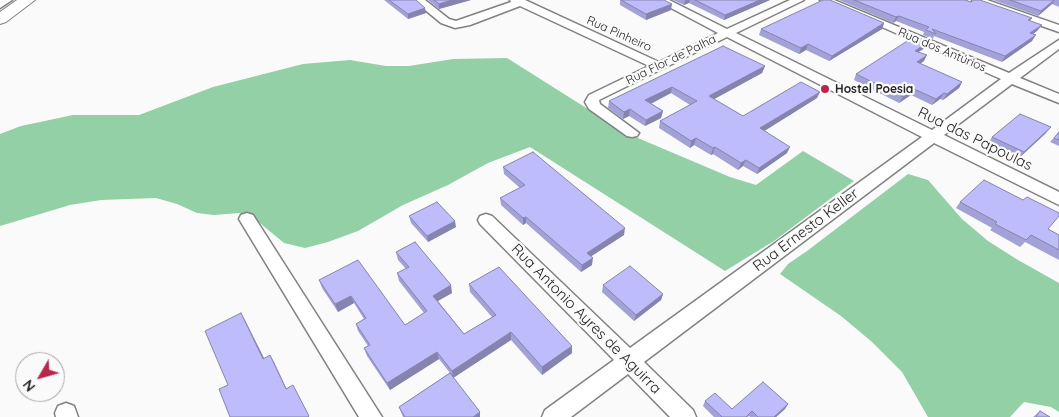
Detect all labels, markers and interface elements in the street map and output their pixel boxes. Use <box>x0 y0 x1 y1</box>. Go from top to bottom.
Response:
street label: Rua Pinheiro <box>584 13 654 55</box>
street label: Rua dos Antúrios <box>896 25 988 75</box>
street label: Rua Flor de Palha <box>624 32 718 88</box>
place label: Hostel Poesia <box>835 82 913 96</box>
marker: Hostel Poesia <box>819 83 831 95</box>
street label: Rua das Papoulas <box>915 103 1035 175</box>
street label: Rua Ernesto Keller <box>750 184 862 276</box>
street label: Rua Antonio Ayres de Aguirra <box>507 240 665 398</box>
north arrow <box>15 352 65 402</box>
text: N <box>19 376 39 395</box>

